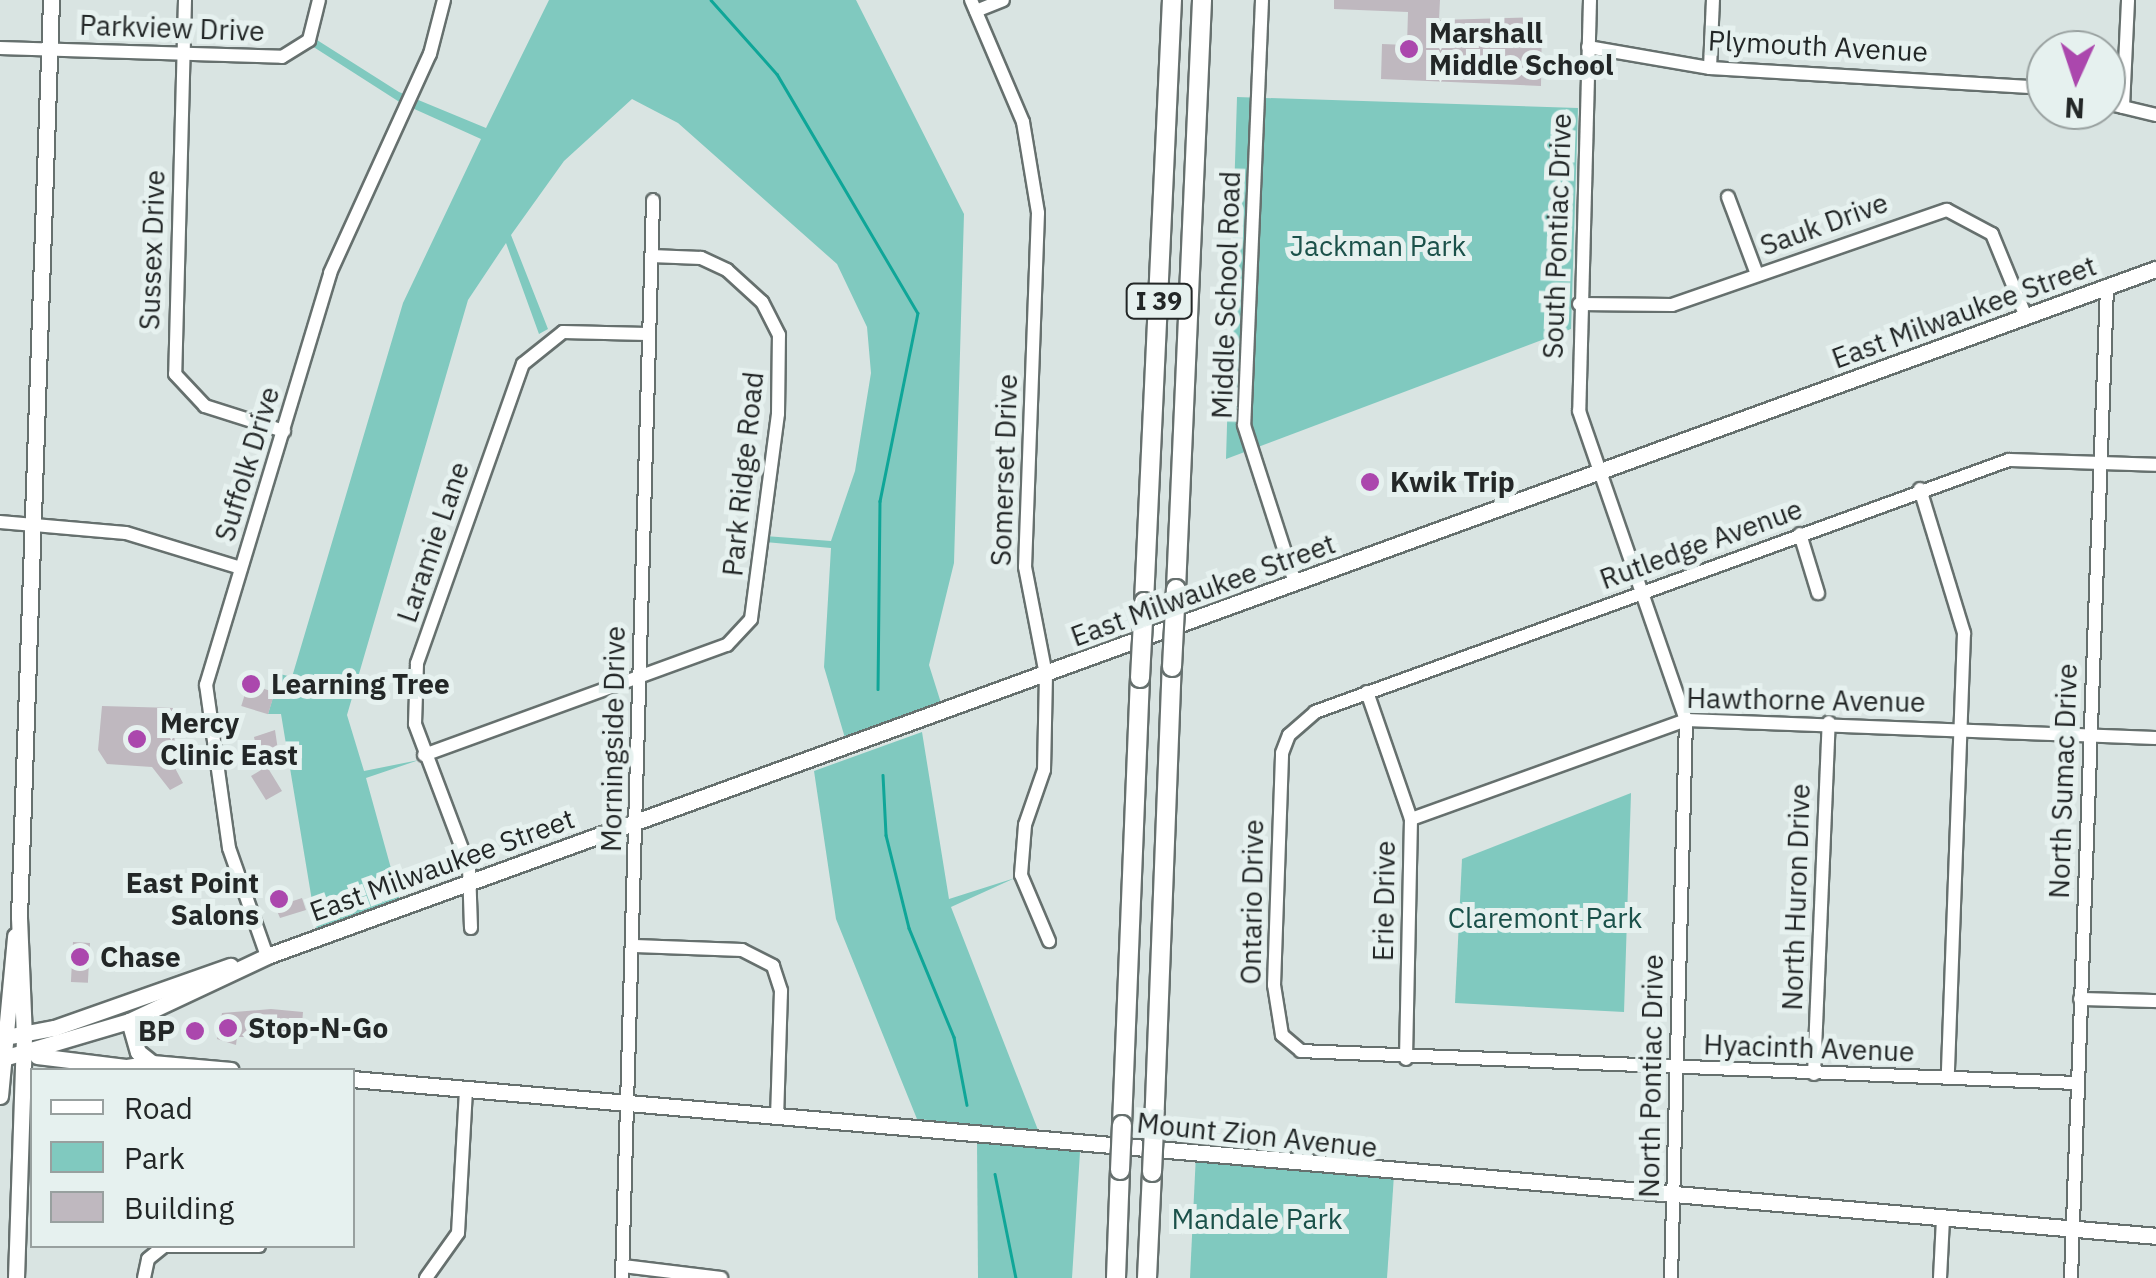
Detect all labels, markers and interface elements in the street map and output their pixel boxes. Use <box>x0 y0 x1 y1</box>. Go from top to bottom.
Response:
street label: Parkview Drive <box>79 8 265 48</box>
place label: Marshall Middle School <box>1429 16 1614 82</box>
street label: Plymouth Avenue <box>1707 23 1929 69</box>
north arrow <box>2026 30 2126 130</box>
marker: Marshall Middle School <box>1398 38 1420 60</box>
text: N <box>2063 89 2086 127</box>
street label: South Pontiac Drive <box>1536 113 1578 359</box>
street label: Sussex Drive <box>132 169 172 331</box>
street label: Middle School Road <box>1205 170 1247 420</box>
street label: Sauk Drive <box>1756 185 1892 263</box>
park label: Jackman Park <box>1290 229 1466 263</box>
street label: East Milwaukee Street <box>1827 249 2101 375</box>
road number: I 39 <box>1124 281 1194 321</box>
street label: Park Ridge Road <box>716 370 770 578</box>
street label: Somerset Drive <box>984 373 1024 567</box>
street label: Suffolk Drive <box>208 383 286 545</box>
street label: Laramie Lane <box>390 457 476 627</box>
place label: Kwik Trip <box>1390 465 1515 499</box>
marker: Kwik Trip <box>1359 471 1381 493</box>
street label: Rutledge Avenue <box>1595 492 1807 596</box>
street label: East Milwaukee Street <box>1066 527 1340 653</box>
street label: Morningside Drive <box>594 626 632 852</box>
street label: North Sumac Drive <box>2042 663 2084 899</box>
place label: Learning Tree <box>271 667 450 701</box>
marker: Learning Tree <box>240 673 262 695</box>
street label: Hawthorne Avenue <box>1686 681 1926 719</box>
place label: Mercy Clinic East <box>160 706 298 772</box>
marker: Mercy Clinic East <box>124 726 150 752</box>
street label: North Huron Drive <box>1775 783 1817 1011</box>
street label: East Milwaukee Street <box>305 802 579 928</box>
street label: Ontario Drive <box>1234 819 1270 985</box>
street label: Erie Drive <box>1366 840 1402 962</box>
place label: East Point Salons <box>126 866 259 932</box>
marker: East Point Salons <box>268 888 290 910</box>
park label: Claremont Park <box>1448 901 1642 935</box>
place label: Chase <box>100 940 181 974</box>
marker: Chase <box>69 946 91 968</box>
street label: North Pontiac Drive <box>1632 954 1670 1198</box>
place label: Stop-N-Go <box>248 1011 388 1045</box>
place label: BP <box>138 1014 175 1048</box>
marker: Stop-N-Go <box>217 1017 239 1039</box>
marker: BP <box>184 1020 206 1042</box>
street label: Hyacinth Avenue <box>1703 1028 1915 1068</box>
legend <box>30 1068 355 1248</box>
text: Road <box>124 1088 193 1127</box>
street label: Mount Zion Avenue <box>1135 1106 1379 1164</box>
text: Park <box>124 1138 185 1177</box>
text: Building <box>124 1188 234 1227</box>
park label: Mandale Park <box>1171 1202 1343 1236</box>

